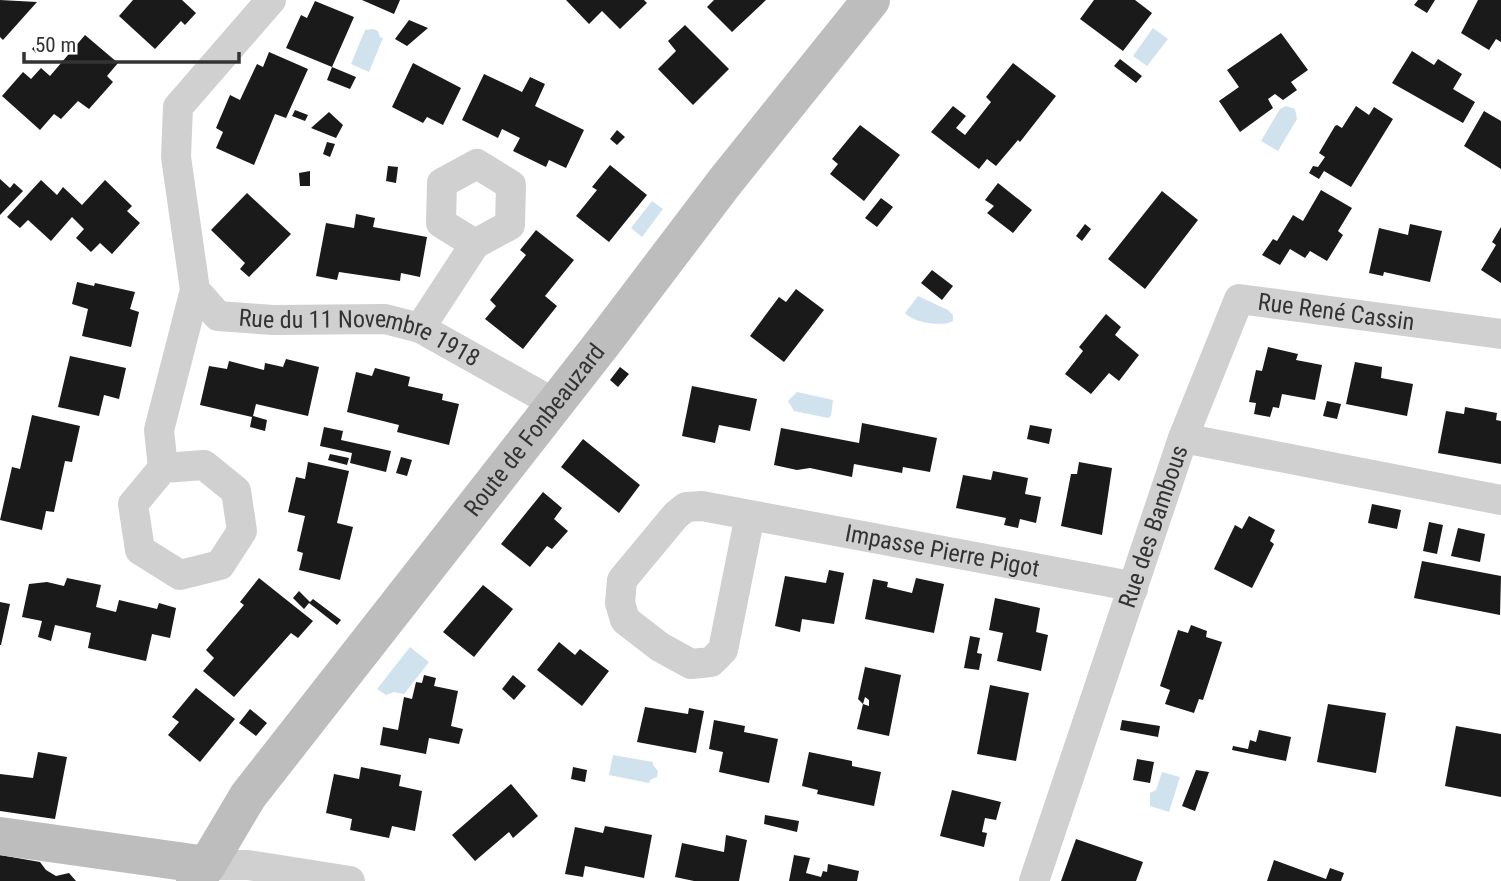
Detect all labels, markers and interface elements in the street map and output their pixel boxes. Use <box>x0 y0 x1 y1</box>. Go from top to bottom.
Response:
scale bar <box>24 21 240 65</box>
text: 50 m <box>35 33 76 57</box>
street label: Rue René Cassin <box>1256 288 1416 336</box>
street label: Rue du 11 Novembre 1918 <box>238 304 485 373</box>
street label: Route de Fonbeauzard <box>458 338 611 522</box>
street label: Rue des Bambous <box>1113 442 1194 611</box>
street label: Impasse Pierre Pigot <box>843 519 1042 583</box>

